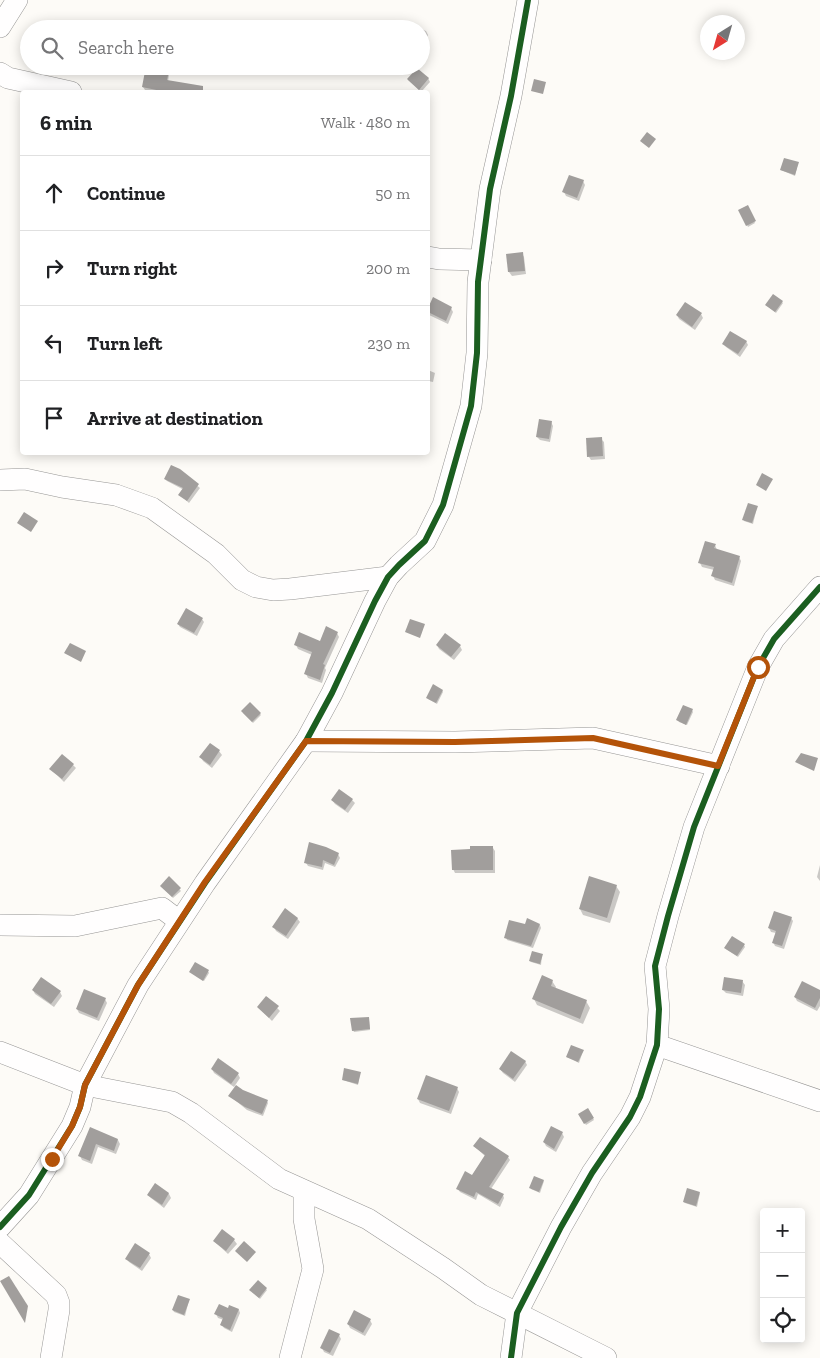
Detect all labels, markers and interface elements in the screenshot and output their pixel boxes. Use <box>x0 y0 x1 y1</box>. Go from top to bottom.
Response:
north arrow <box>700 15 745 60</box>
search box <box>20 20 430 75</box>
icon: search <box>38 34 66 62</box>
text: Search here <box>78 36 174 59</box>
text: 6 min <box>40 110 92 135</box>
text: Walk · 480 m <box>321 113 410 132</box>
icon: ahead <box>40 179 68 207</box>
text: Continue <box>87 182 165 205</box>
text: 50 m <box>375 184 410 203</box>
icon: right <box>40 254 68 282</box>
text: Turn right <box>87 257 177 280</box>
text: 200 m <box>366 259 410 278</box>
icon: left <box>40 329 68 357</box>
text: Turn left <box>87 332 162 355</box>
text: 230 m <box>367 334 410 353</box>
icon: arrive <box>40 404 68 432</box>
text: Arrive at destination <box>87 407 263 430</box>
route start <box>747 656 770 679</box>
route end <box>41 1148 64 1171</box>
map controls <box>760 1208 805 1343</box>
button: + <box>760 1208 805 1253</box>
button: − <box>760 1253 805 1298</box>
button: locate <box>760 1298 805 1343</box>

